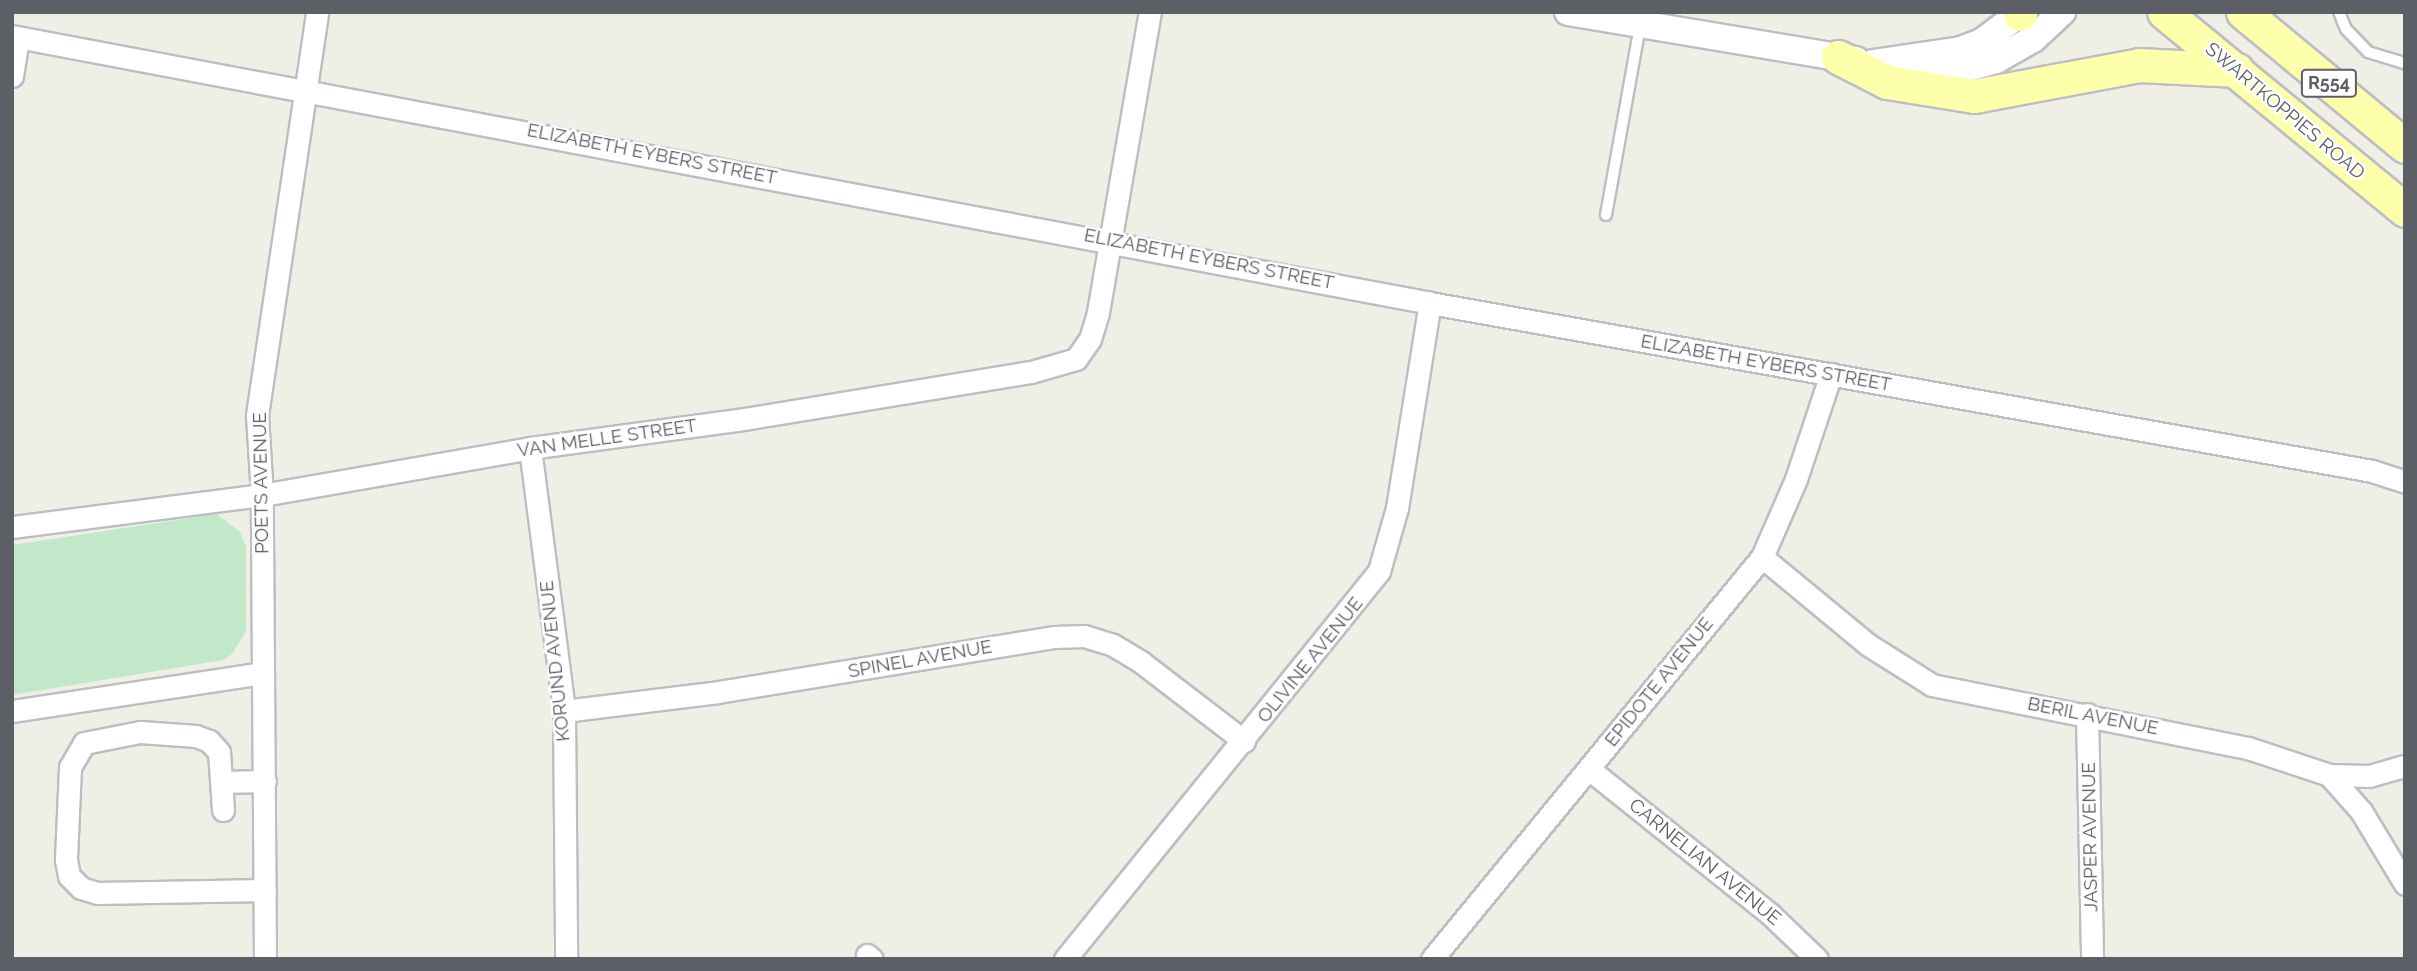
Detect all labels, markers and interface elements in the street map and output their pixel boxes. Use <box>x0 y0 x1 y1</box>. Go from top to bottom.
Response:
street label: SWARTKOPPIES ROAD <box>2201 38 2369 184</box>
road number: R554 <box>2299 68 2359 98</box>
street label: ELIZABETH EYBERS STREET <box>525 119 779 189</box>
street label: ELIZABETH EYBERS STREET <box>1082 224 1336 294</box>
street label: ELIZABETH EYBERS STREET <box>1639 330 1893 396</box>
street label: POETS AVENUE <box>248 412 274 554</box>
street label: VAN MELLE STREET <box>516 414 698 462</box>
street label: KORUND AVENUE <box>535 579 575 743</box>
street label: OLIVINE AVENUE <box>1252 592 1368 728</box>
street label: EPIDOTE AVENUE <box>1600 613 1718 751</box>
street label: SPINEL AVENUE <box>846 635 994 683</box>
street label: BERIL AVENUE <box>2025 692 2161 740</box>
street label: JASPER AVENUE <box>2077 762 2103 912</box>
street label: CARNELIAN AVENUE <box>1624 794 1786 930</box>

